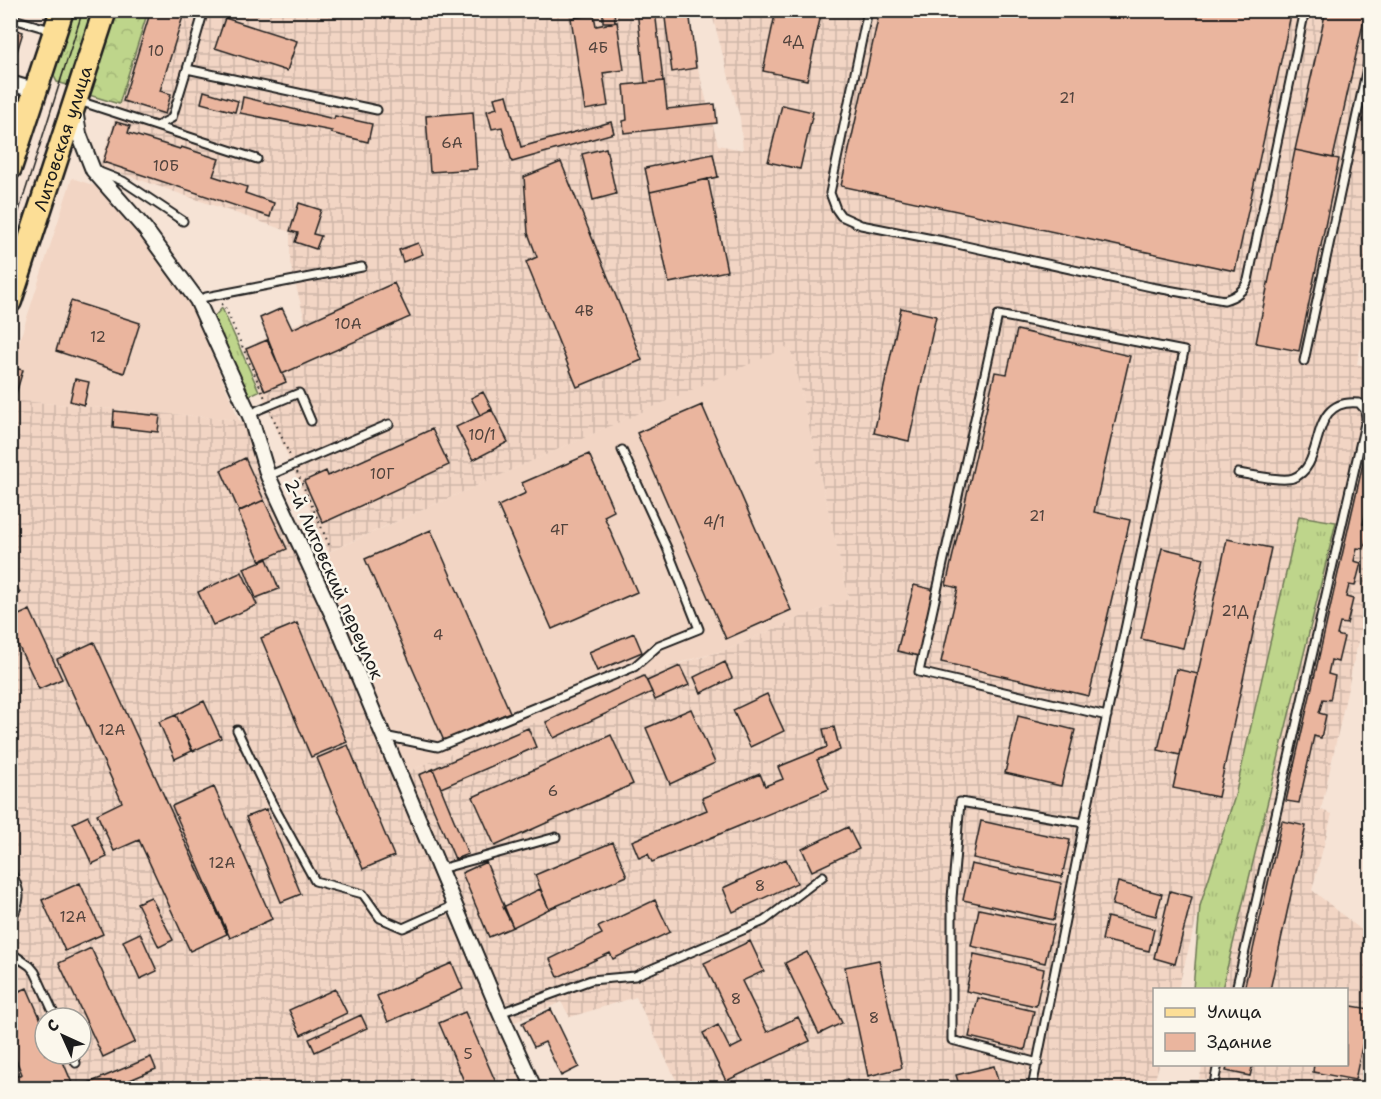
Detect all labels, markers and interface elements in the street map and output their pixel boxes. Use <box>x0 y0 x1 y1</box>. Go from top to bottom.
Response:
house number: 4Д <box>782 31 805 51</box>
house number: 4Б <box>588 38 608 58</box>
house number: 10 <box>148 41 164 61</box>
street label: Литовская улица <box>28 63 98 214</box>
house number: 21 <box>1059 88 1075 108</box>
house number: 6А <box>441 133 463 153</box>
house number: 10Б <box>153 156 179 176</box>
house number: 4В <box>574 301 594 321</box>
house number: 10А <box>334 314 362 334</box>
house number: 12 <box>90 327 106 347</box>
house number: 10/1 <box>468 425 496 445</box>
house number: 10Г <box>370 464 394 484</box>
street label: 2-й Литовский переулок <box>279 475 389 684</box>
house number: 21 <box>1029 506 1045 526</box>
house number: 4/1 <box>703 512 725 532</box>
house number: 4Г <box>550 520 568 540</box>
house number: 21Д <box>1221 601 1249 621</box>
house number: 4 <box>433 625 443 645</box>
house number: 12А <box>99 720 126 740</box>
house number: 6 <box>548 781 558 801</box>
house number: 12А <box>209 853 236 873</box>
house number: 8 <box>755 876 765 896</box>
house number: 12А <box>60 907 87 927</box>
legend <box>1153 988 1348 1066</box>
house number: 8 <box>731 989 741 1009</box>
text: Улица <box>1207 1000 1261 1024</box>
north arrow <box>33 1006 93 1066</box>
house number: 8 <box>869 1008 879 1028</box>
text: С <box>42 1015 64 1037</box>
text: Здание <box>1207 1030 1272 1054</box>
house number: 5 <box>463 1044 473 1064</box>

